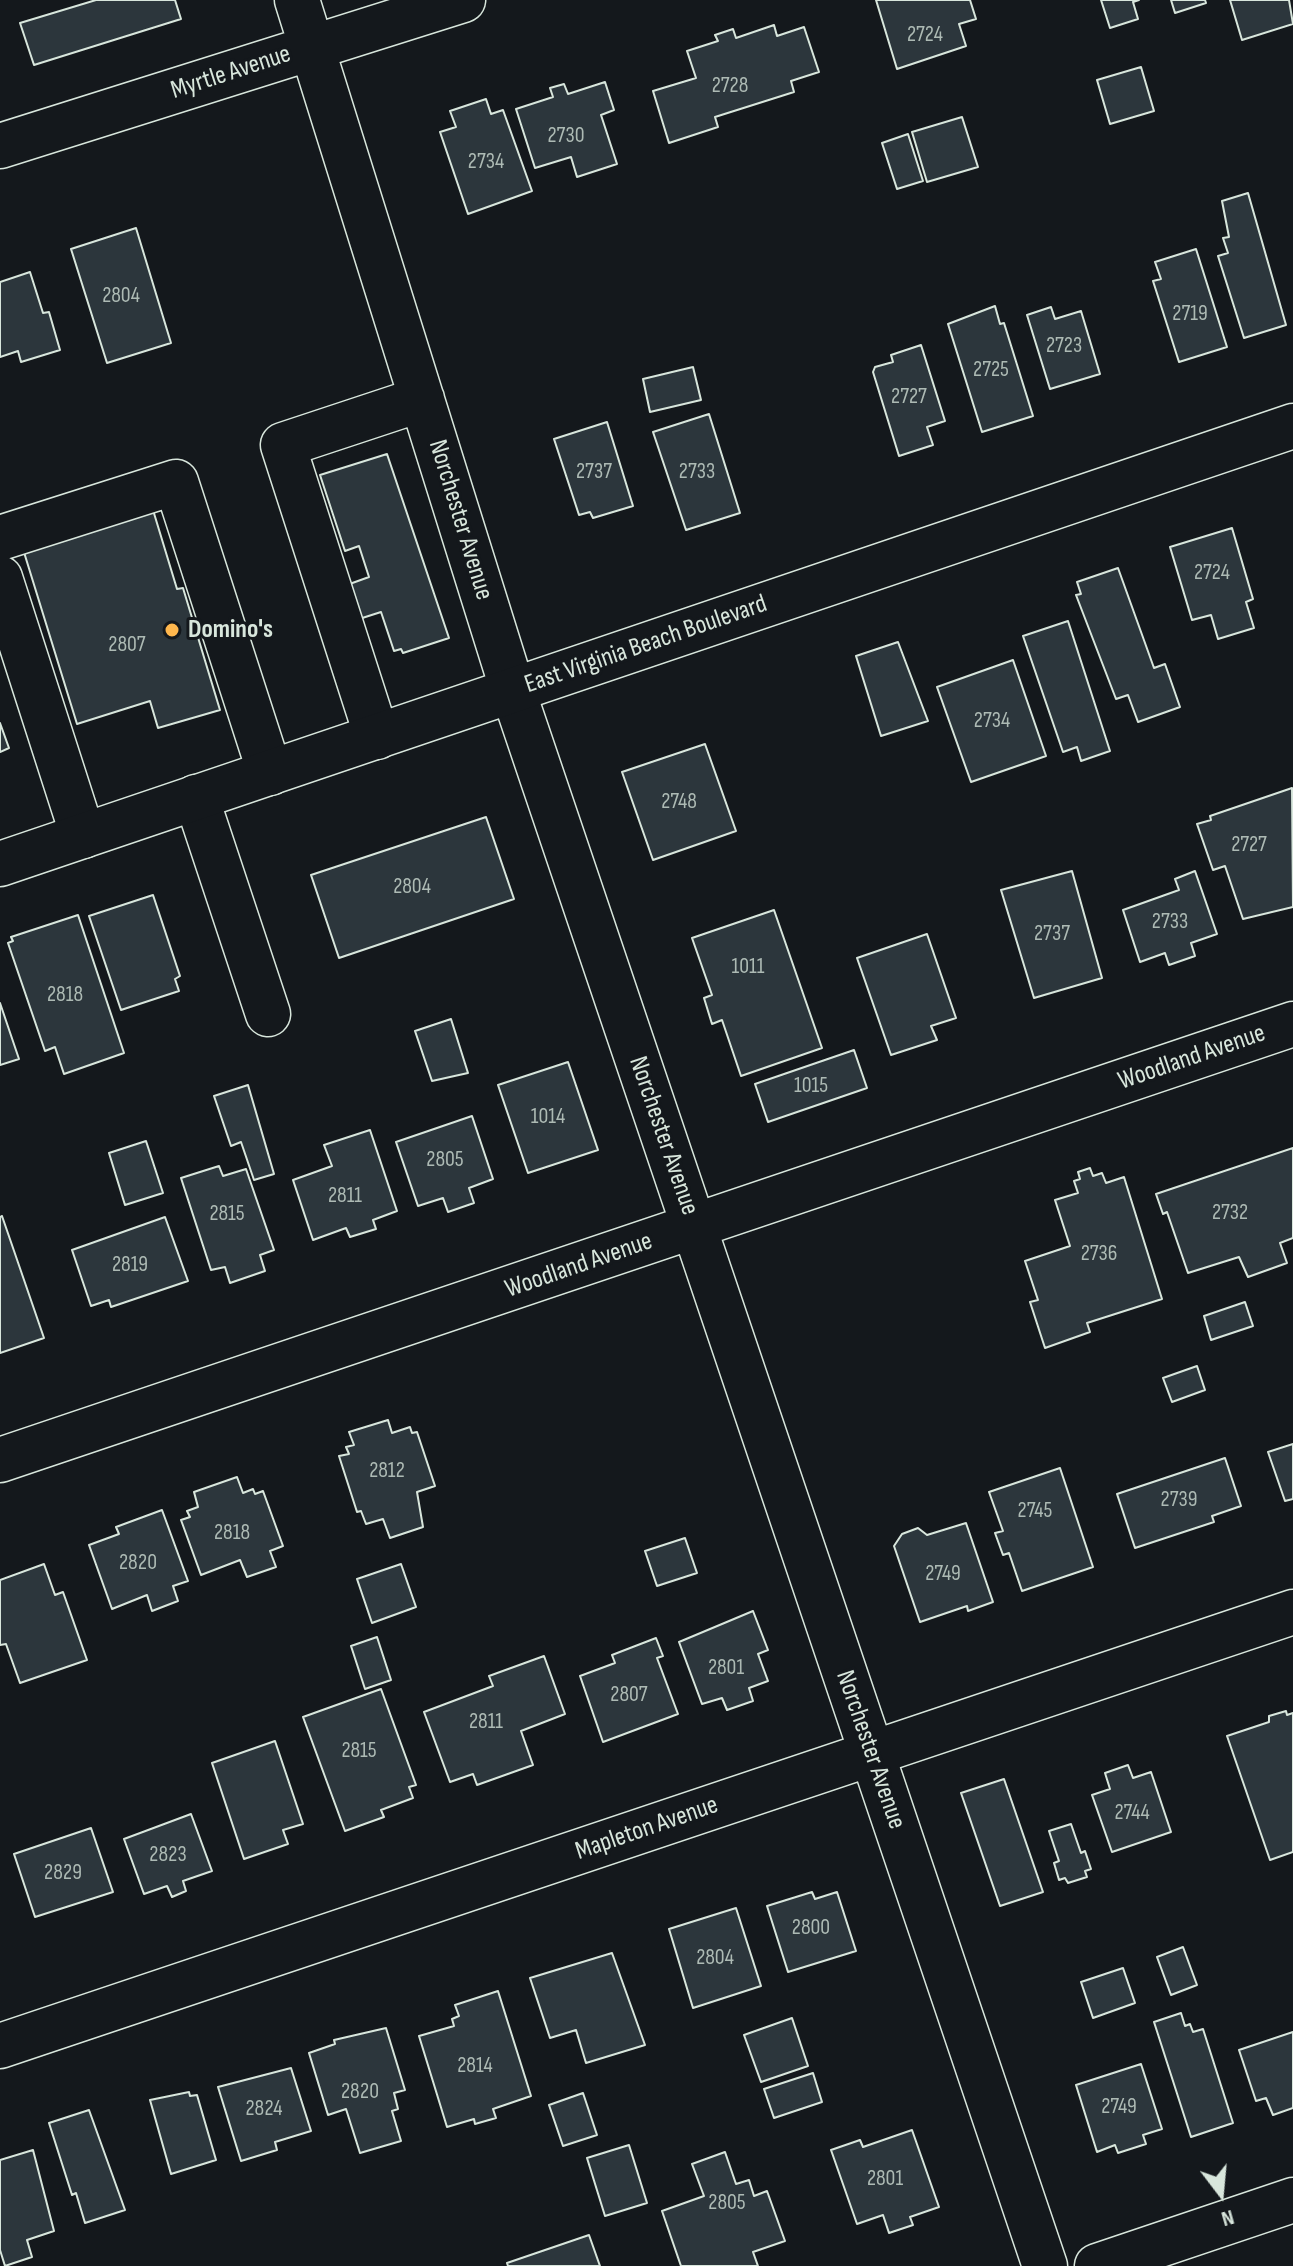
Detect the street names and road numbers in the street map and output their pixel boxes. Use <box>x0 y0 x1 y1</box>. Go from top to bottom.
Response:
street label: Myrtle Avenue <box>167 39 295 107</box>
street label: Norchester Avenue <box>421 436 499 604</box>
street label: East Virginia Beach Boulevard <box>521 589 771 701</box>
street label: Woodland Avenue <box>1114 1018 1270 1098</box>
street label: Norchester Avenue <box>621 1053 705 1219</box>
street label: Woodland Avenue <box>501 1226 657 1306</box>
street label: Norchester Avenue <box>828 1667 912 1833</box>
street label: Mapleton Avenue <box>572 1790 722 1868</box>

